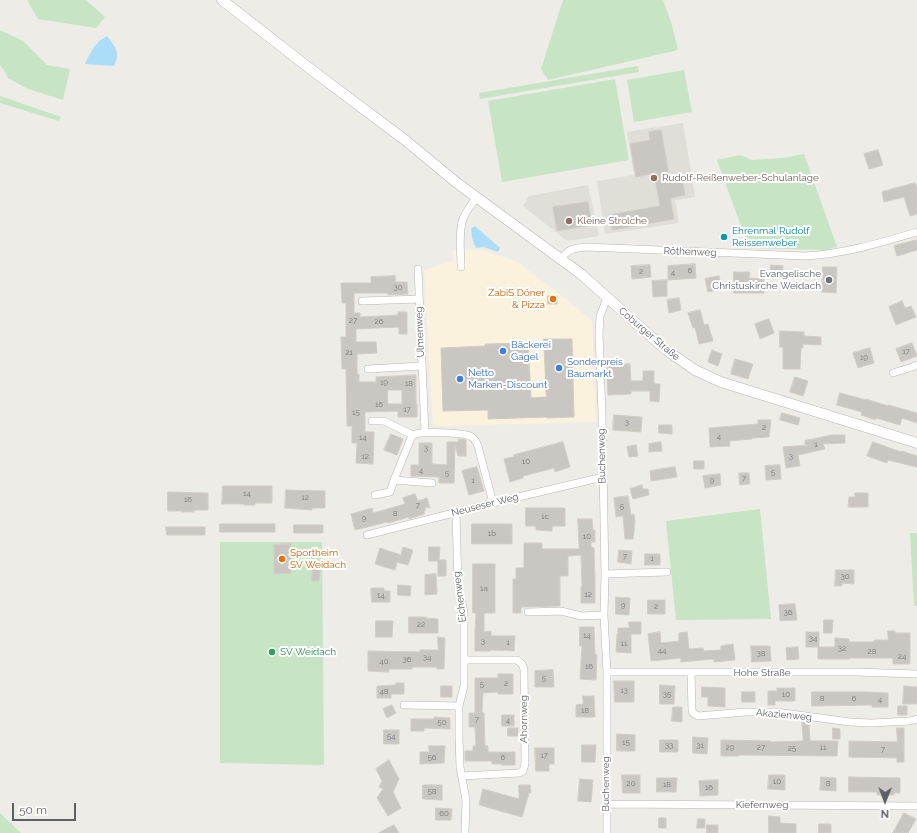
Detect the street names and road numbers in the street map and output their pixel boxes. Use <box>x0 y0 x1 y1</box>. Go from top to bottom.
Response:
street label: Röthenweg <box>663 245 717 259</box>
street label: Coburger Straße <box>616 305 682 363</box>
street label: Ulmenweg <box>413 306 427 358</box>
street label: Buchenweg <box>596 428 608 484</box>
street label: Neuseser Weg <box>450 491 520 519</box>
street label: Eichenweg <box>451 571 469 623</box>
street label: Hohe Straße <box>733 667 791 679</box>
street label: Ahornweg <box>518 695 530 743</box>
street label: Akazienweg <box>755 707 813 723</box>
street label: Buchenweg <box>600 756 612 812</box>
street label: Kiefernweg <box>736 799 788 811</box>

